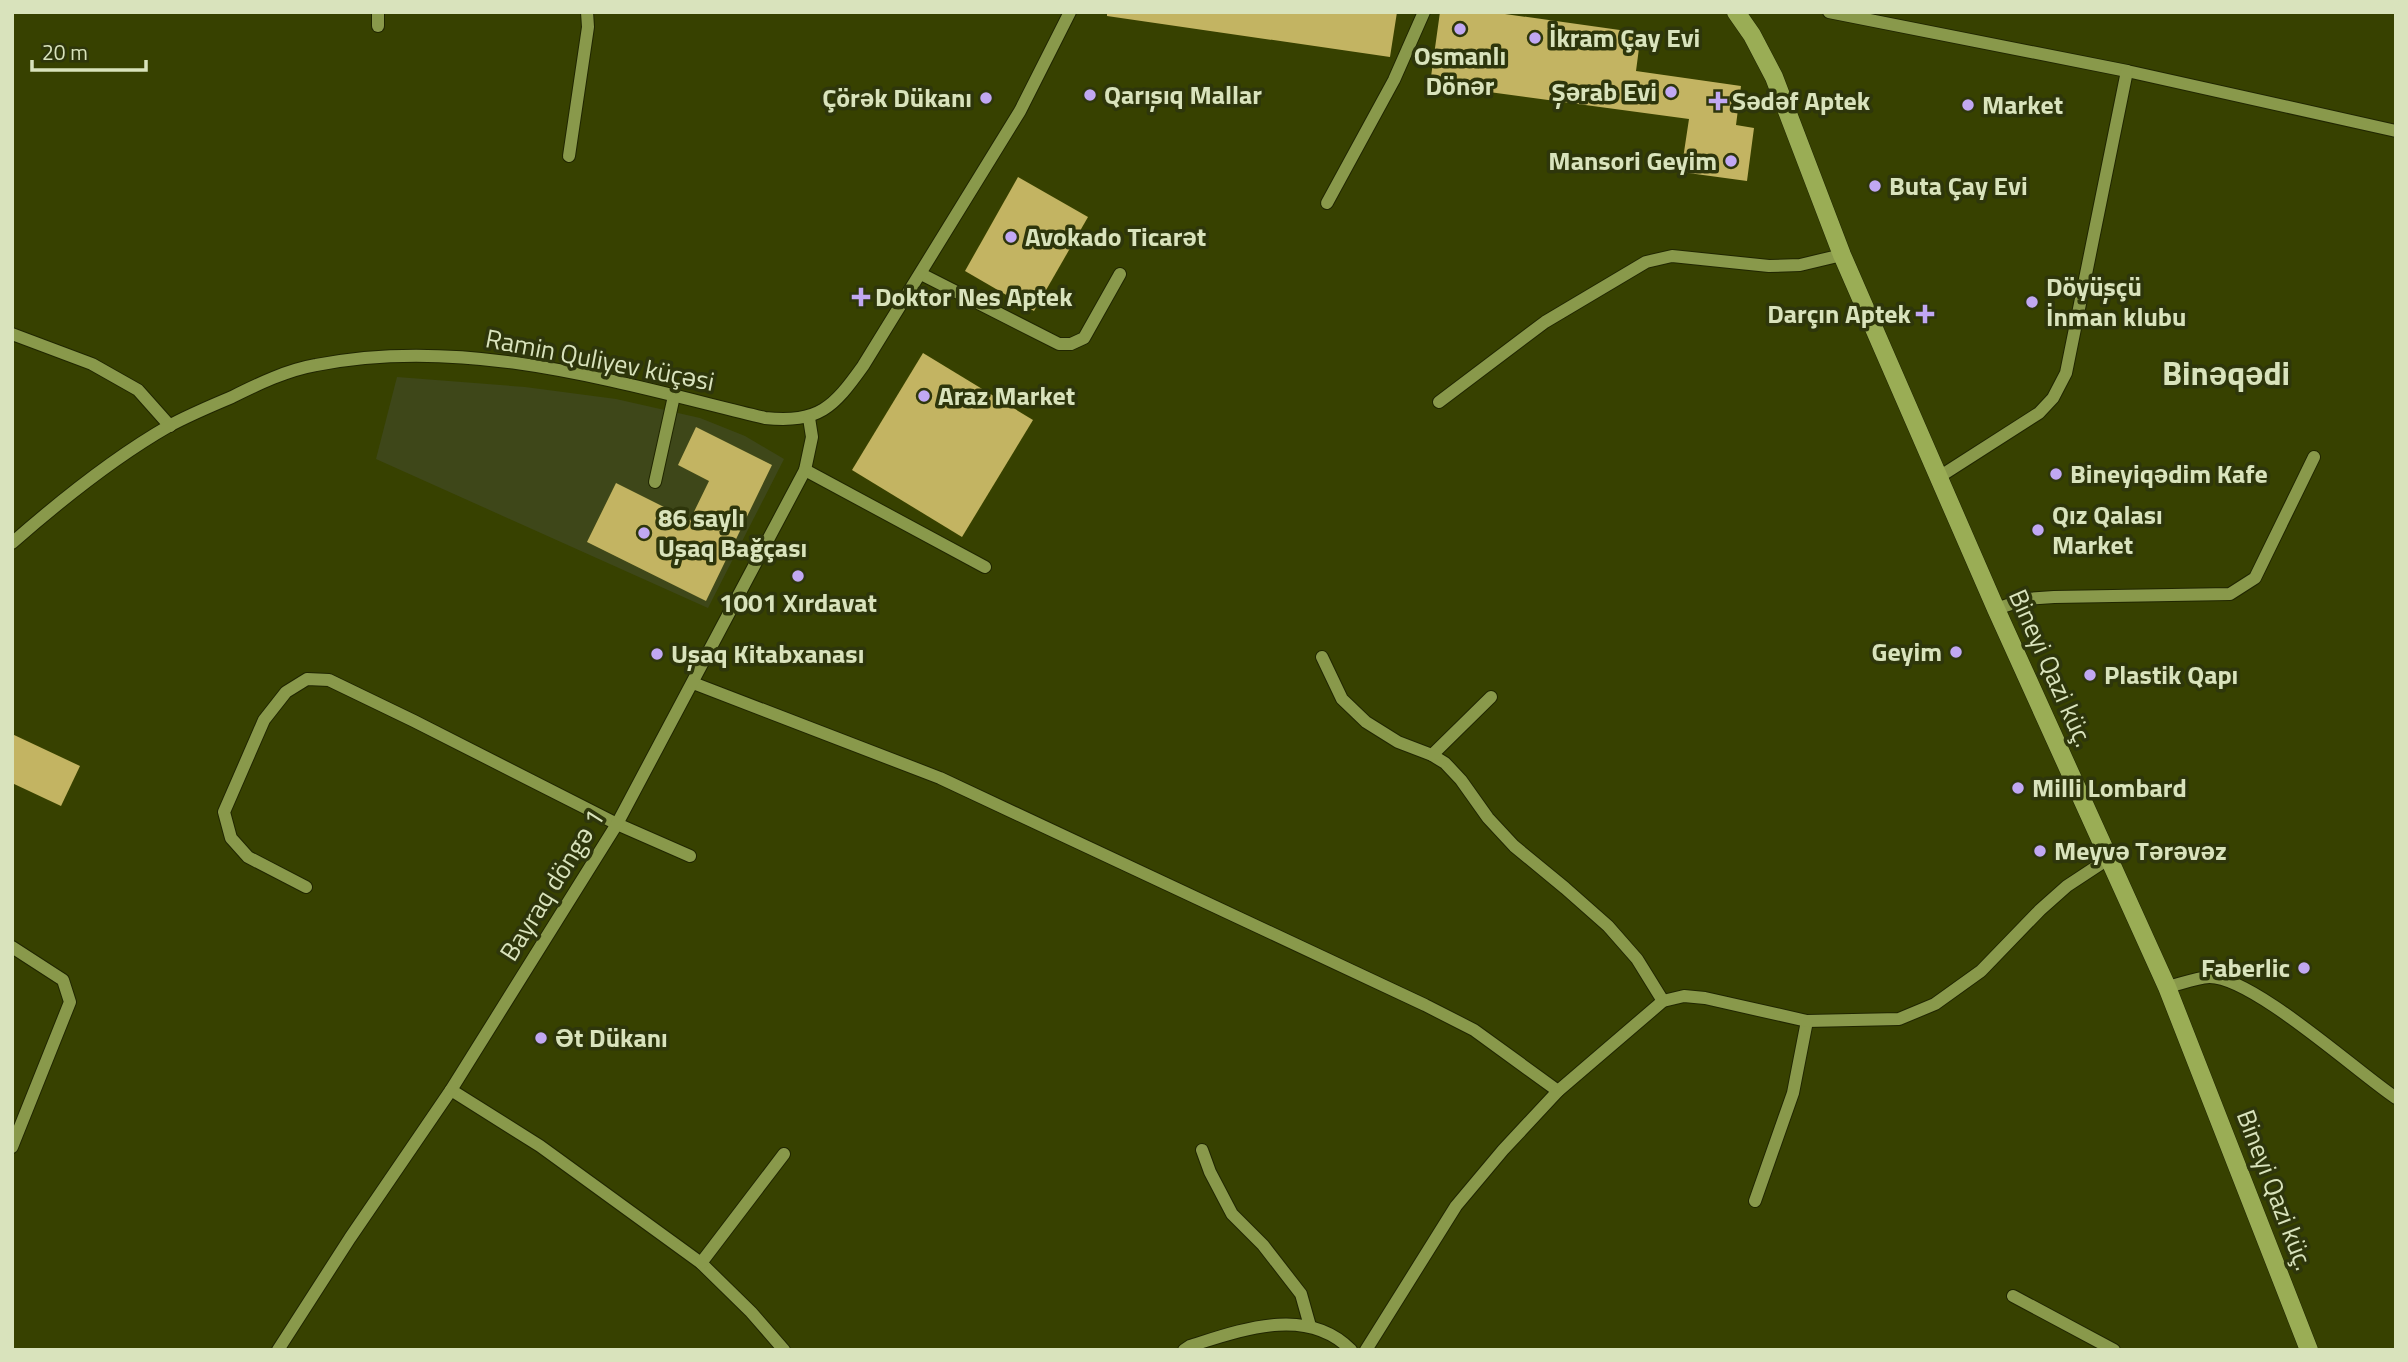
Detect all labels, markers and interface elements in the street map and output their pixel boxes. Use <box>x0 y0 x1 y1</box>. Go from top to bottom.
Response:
place label: İkram Çay Evi <box>1549 18 1700 57</box>
marker: Osmanlı Dönər <box>1452 21 1468 37</box>
scale bar <box>32 28 145 72</box>
marker: İkram Çay Evi <box>1527 30 1543 46</box>
text: 20 m <box>42 36 88 68</box>
place label: Osmanlı Dönər <box>1414 36 1506 105</box>
place label: Şərab Evi <box>1552 72 1657 111</box>
place label: Qarışıq Mallar <box>1104 75 1262 114</box>
place label: Çörək Dükanı <box>822 78 972 117</box>
place label: Sədəf Aptek <box>1732 81 1871 120</box>
marker: Şərab Evi <box>1663 84 1679 100</box>
place label: Market <box>1982 85 2063 124</box>
marker: Qarışıq Mallar <box>1082 87 1098 103</box>
marker: Çörək Dükanı <box>978 90 994 106</box>
marker: Sədəf Aptek <box>1710 93 1726 109</box>
marker: Market <box>1960 97 1976 113</box>
place label: Mansori Geyim <box>1548 141 1717 180</box>
marker: Mansori Geyim <box>1723 153 1739 169</box>
place label: Buta Çay Evi <box>1889 166 2028 205</box>
marker: Buta Çay Evi <box>1867 178 1883 194</box>
place label: Avokado Ticarət <box>1025 217 1206 256</box>
marker: Avokado Ticarət <box>1003 229 1019 245</box>
place label: Döyüşçü İnman klubu <box>2046 267 2186 336</box>
place label: Doktor Nes Aptek <box>875 277 1073 316</box>
marker: Doktor Nes Aptek <box>853 289 869 305</box>
place label: Darçın Aptek <box>1767 294 1912 333</box>
marker: Döyüşçü İnman klubu <box>2024 294 2040 310</box>
marker: Darçın Aptek <box>1917 306 1933 322</box>
street label: Ramin Quliyev küçəsi <box>482 318 718 401</box>
district label: Binəqədi <box>2162 348 2290 398</box>
place label: Araz Market <box>938 376 1075 415</box>
marker: Araz Market <box>916 388 932 404</box>
place label: Bineyiqədim Kafe <box>2070 454 2268 493</box>
marker: Bineyiqədim Kafe <box>2048 466 2064 482</box>
place label: Qız Qalası Market <box>2052 495 2163 564</box>
place label: 86 saylı Uşaq Bağçası <box>658 498 807 567</box>
marker: Qız Qalası Market <box>2030 522 2046 538</box>
marker: 86 saylı Uşaq Bağçası <box>636 525 652 541</box>
marker: 1001 Xırdavat <box>790 568 806 584</box>
place label: 1001 Xırdavat <box>719 583 877 622</box>
street label: Bineyi Qazi küç. <box>1999 583 2104 753</box>
place label: Geyim <box>1872 632 1942 671</box>
place label: Uşaq Kitabxanası <box>671 634 864 673</box>
marker: Geyim <box>1948 644 1964 660</box>
marker: Uşaq Kitabxanası <box>649 646 665 662</box>
place label: Plastik Qapı <box>2104 655 2238 694</box>
marker: Plastik Qapı <box>2082 667 2098 683</box>
place label: Milli Lombard <box>2032 768 2187 807</box>
marker: Milli Lombard <box>2010 780 2026 796</box>
street label: Bayraq döngə 1 <box>489 801 614 968</box>
place label: Meyvə Tərəvəz <box>2054 831 2227 870</box>
marker: Meyvə Tərəvəz <box>2032 843 2048 859</box>
place label: Faberlic <box>2201 948 2290 987</box>
marker: Faberlic <box>2296 960 2312 976</box>
place label: Ət Dükanı <box>555 1018 668 1057</box>
marker: Ət Dükanı <box>533 1030 549 1046</box>
street label: Bineyi Qazi küç. <box>2227 1104 2324 1276</box>

